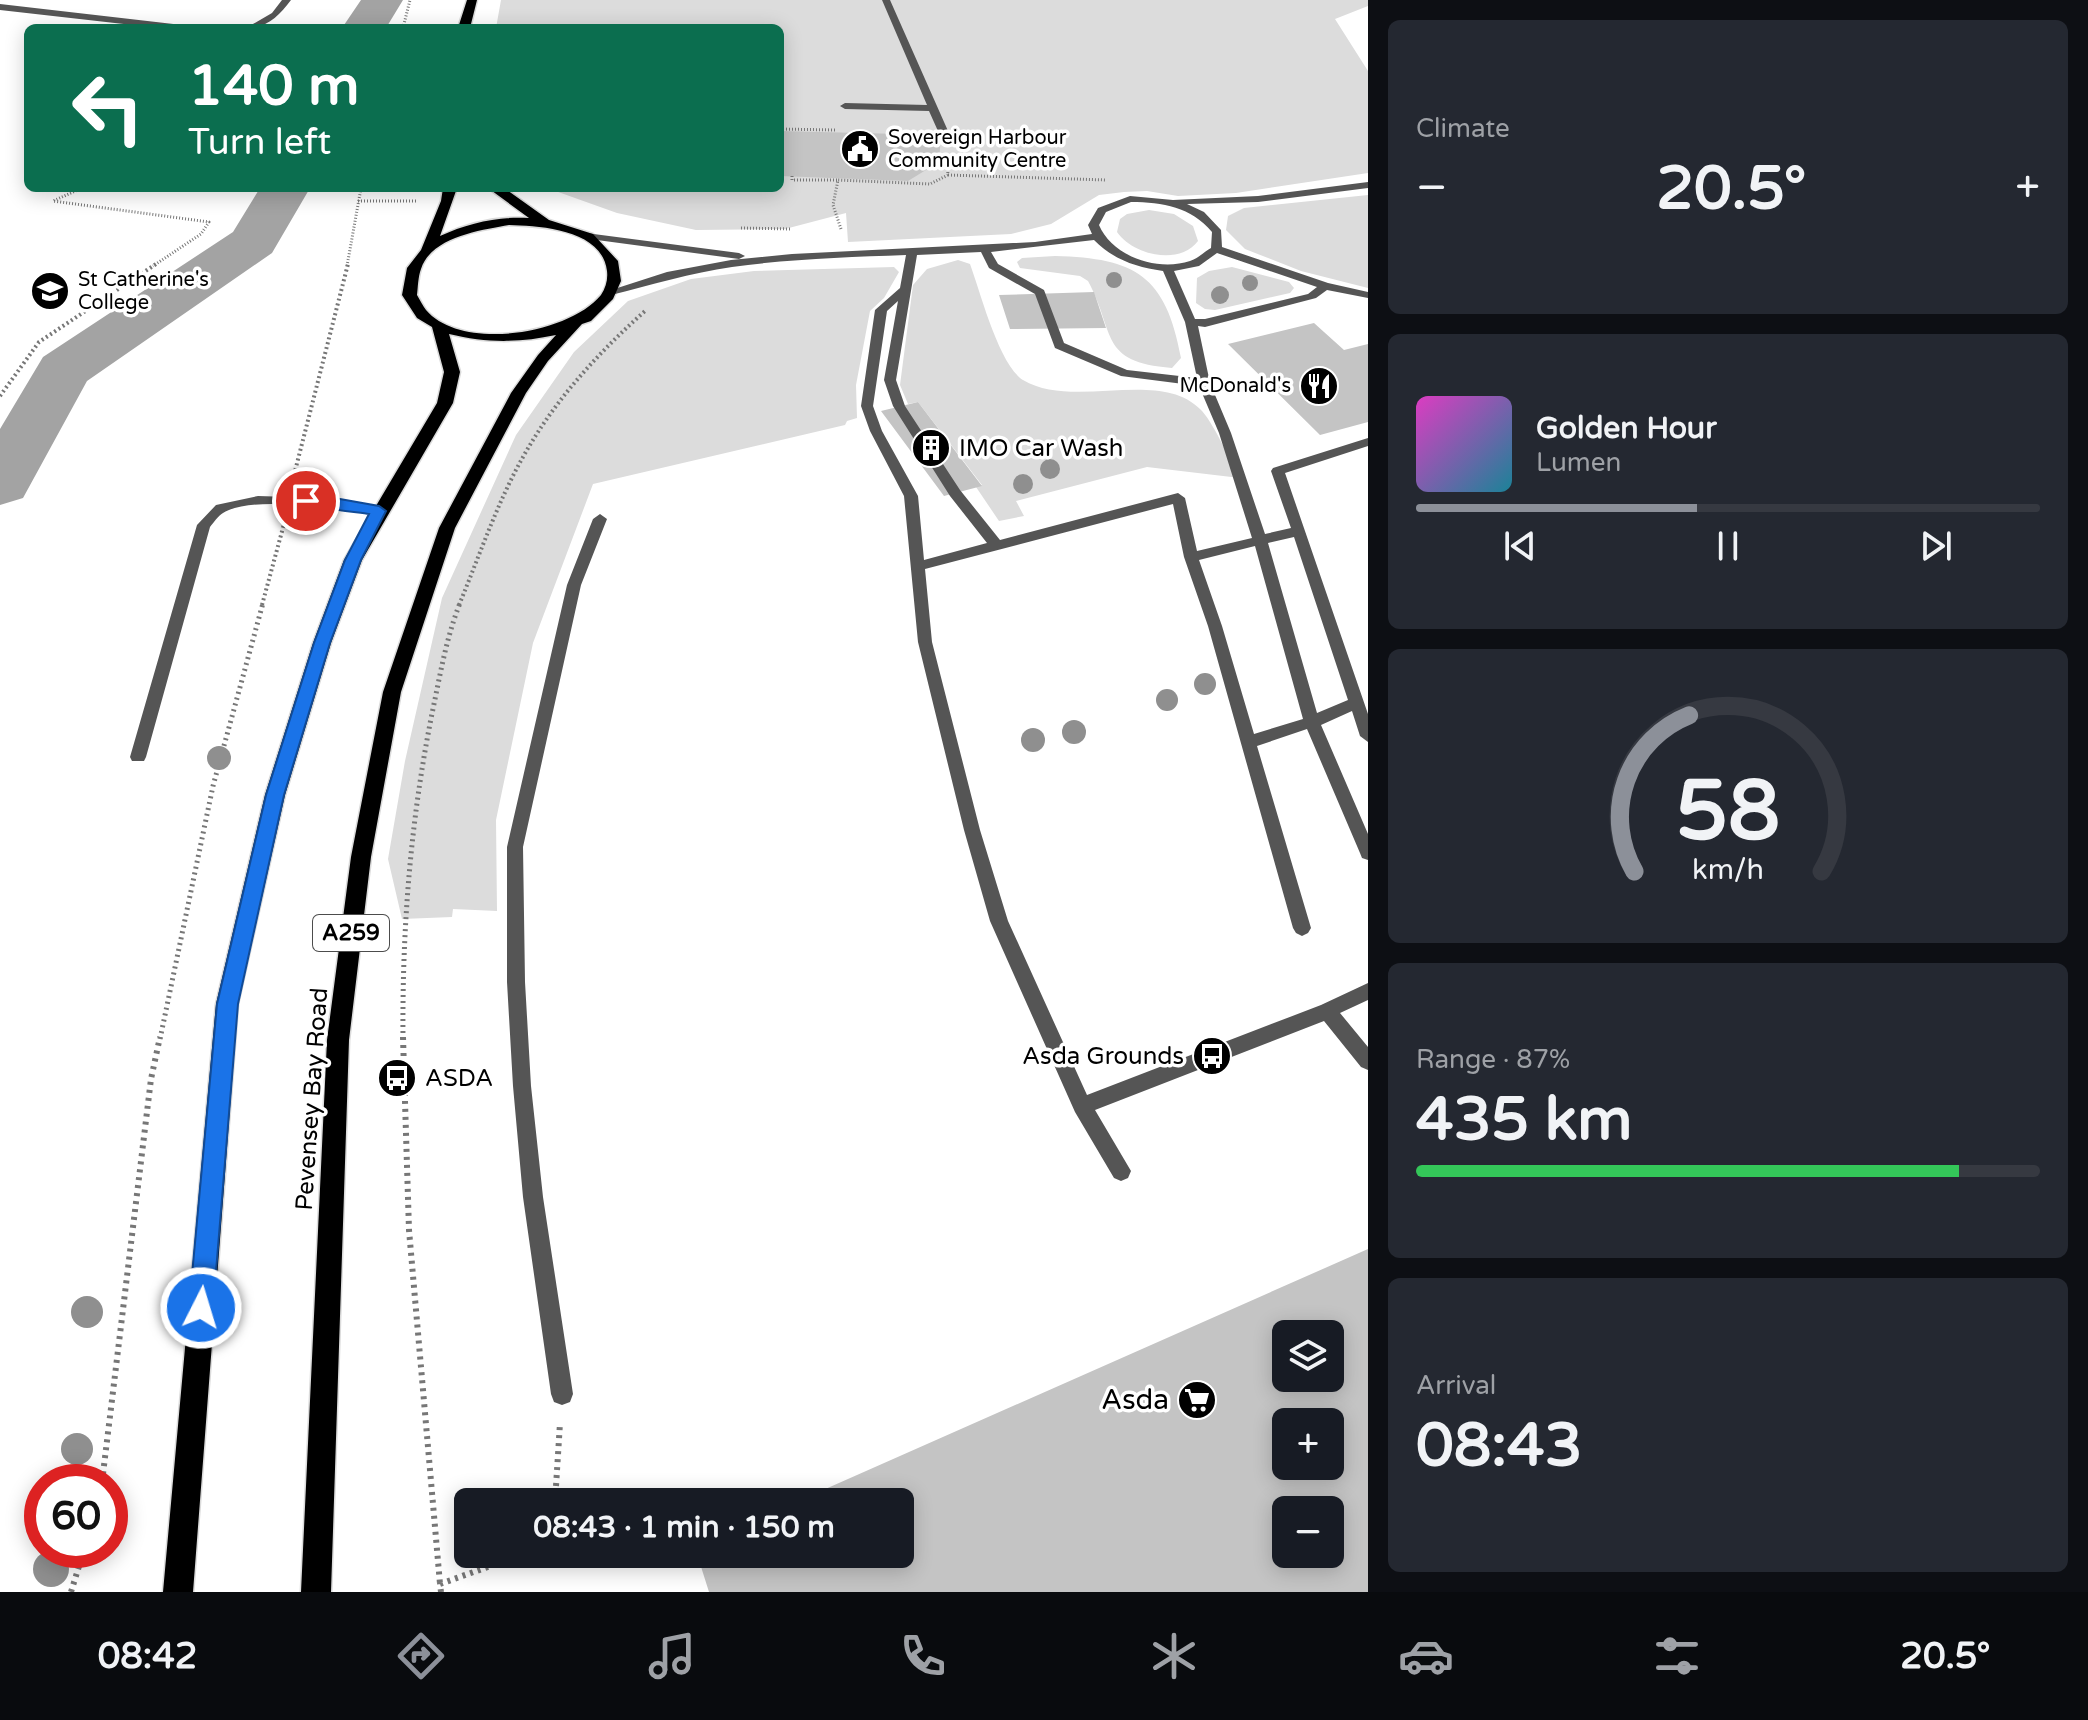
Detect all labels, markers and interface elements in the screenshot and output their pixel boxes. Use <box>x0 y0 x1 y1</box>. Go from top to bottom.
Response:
text: 140 m <box>188 53 359 120</box>
icon: left <box>56 56 160 160</box>
text: Climate <box>1416 113 1510 144</box>
text: Turn left <box>188 121 331 164</box>
place label: Sovereign Harbour Community Centre <box>888 126 1067 173</box>
public building icon: Sovereign Harbour Community Centre <box>839 128 881 170</box>
text: 20.5° <box>1656 153 1806 225</box>
text: − <box>1416 162 1447 215</box>
text: + <box>2015 162 2040 215</box>
place label: St Catherine's College <box>78 268 209 315</box>
school or university icon: St Catherine's College <box>29 270 71 312</box>
restaurant icon: McDonald's <box>1298 365 1340 407</box>
place label: McDonald's <box>1179 374 1291 398</box>
text: Golden Hour <box>1536 410 1717 447</box>
building icon: IMO Car Wash <box>910 427 952 469</box>
place label: IMO Car Wash <box>959 434 1123 463</box>
text: Lumen <box>1536 447 1621 478</box>
pin <box>272 467 340 535</box>
icon: arrive <box>284 479 328 523</box>
icon: previous <box>1498 524 1542 568</box>
icon: pause <box>1706 524 1750 568</box>
icon: next <box>1914 524 1958 568</box>
text: 58 <box>1676 762 1780 862</box>
text: km/h <box>1692 853 1764 887</box>
road number: A259 <box>313 915 389 951</box>
street label: Pevensey Bay Road <box>290 987 334 1211</box>
bus stop icon: Asda Grounds <box>1191 1035 1233 1077</box>
place label: Asda Grounds <box>1022 1042 1184 1071</box>
text: Range · 87% <box>1416 1044 1570 1075</box>
bus stop icon: ASDA <box>376 1057 418 1099</box>
place label: ASDA <box>425 1064 493 1093</box>
text: 435 km <box>1416 1084 1632 1156</box>
position arrow <box>159 1266 243 1350</box>
map controls <box>1272 1320 1344 1568</box>
button: layers <box>1272 1320 1344 1392</box>
text: Arrival <box>1416 1370 1496 1401</box>
supermarket icon: Asda <box>1176 1379 1218 1421</box>
place label: Asda <box>1101 1383 1169 1417</box>
button: + <box>1272 1408 1344 1480</box>
text: 08:43 <box>1416 1410 1582 1482</box>
speed limit sign: 60 <box>24 1464 128 1568</box>
button: − <box>1272 1496 1344 1568</box>
text: 08:43 · 1 min · 150 m <box>533 1509 835 1546</box>
icon: directions <box>393 1628 449 1684</box>
icon: music <box>644 1628 700 1684</box>
icon: phone <box>895 1628 951 1684</box>
icon: climate <box>1146 1628 1202 1684</box>
icon: car <box>1398 1628 1454 1684</box>
icon: filters <box>1649 1628 1705 1684</box>
text: 08:42 <box>98 1635 197 1678</box>
text: 20.5° <box>1900 1635 1990 1678</box>

